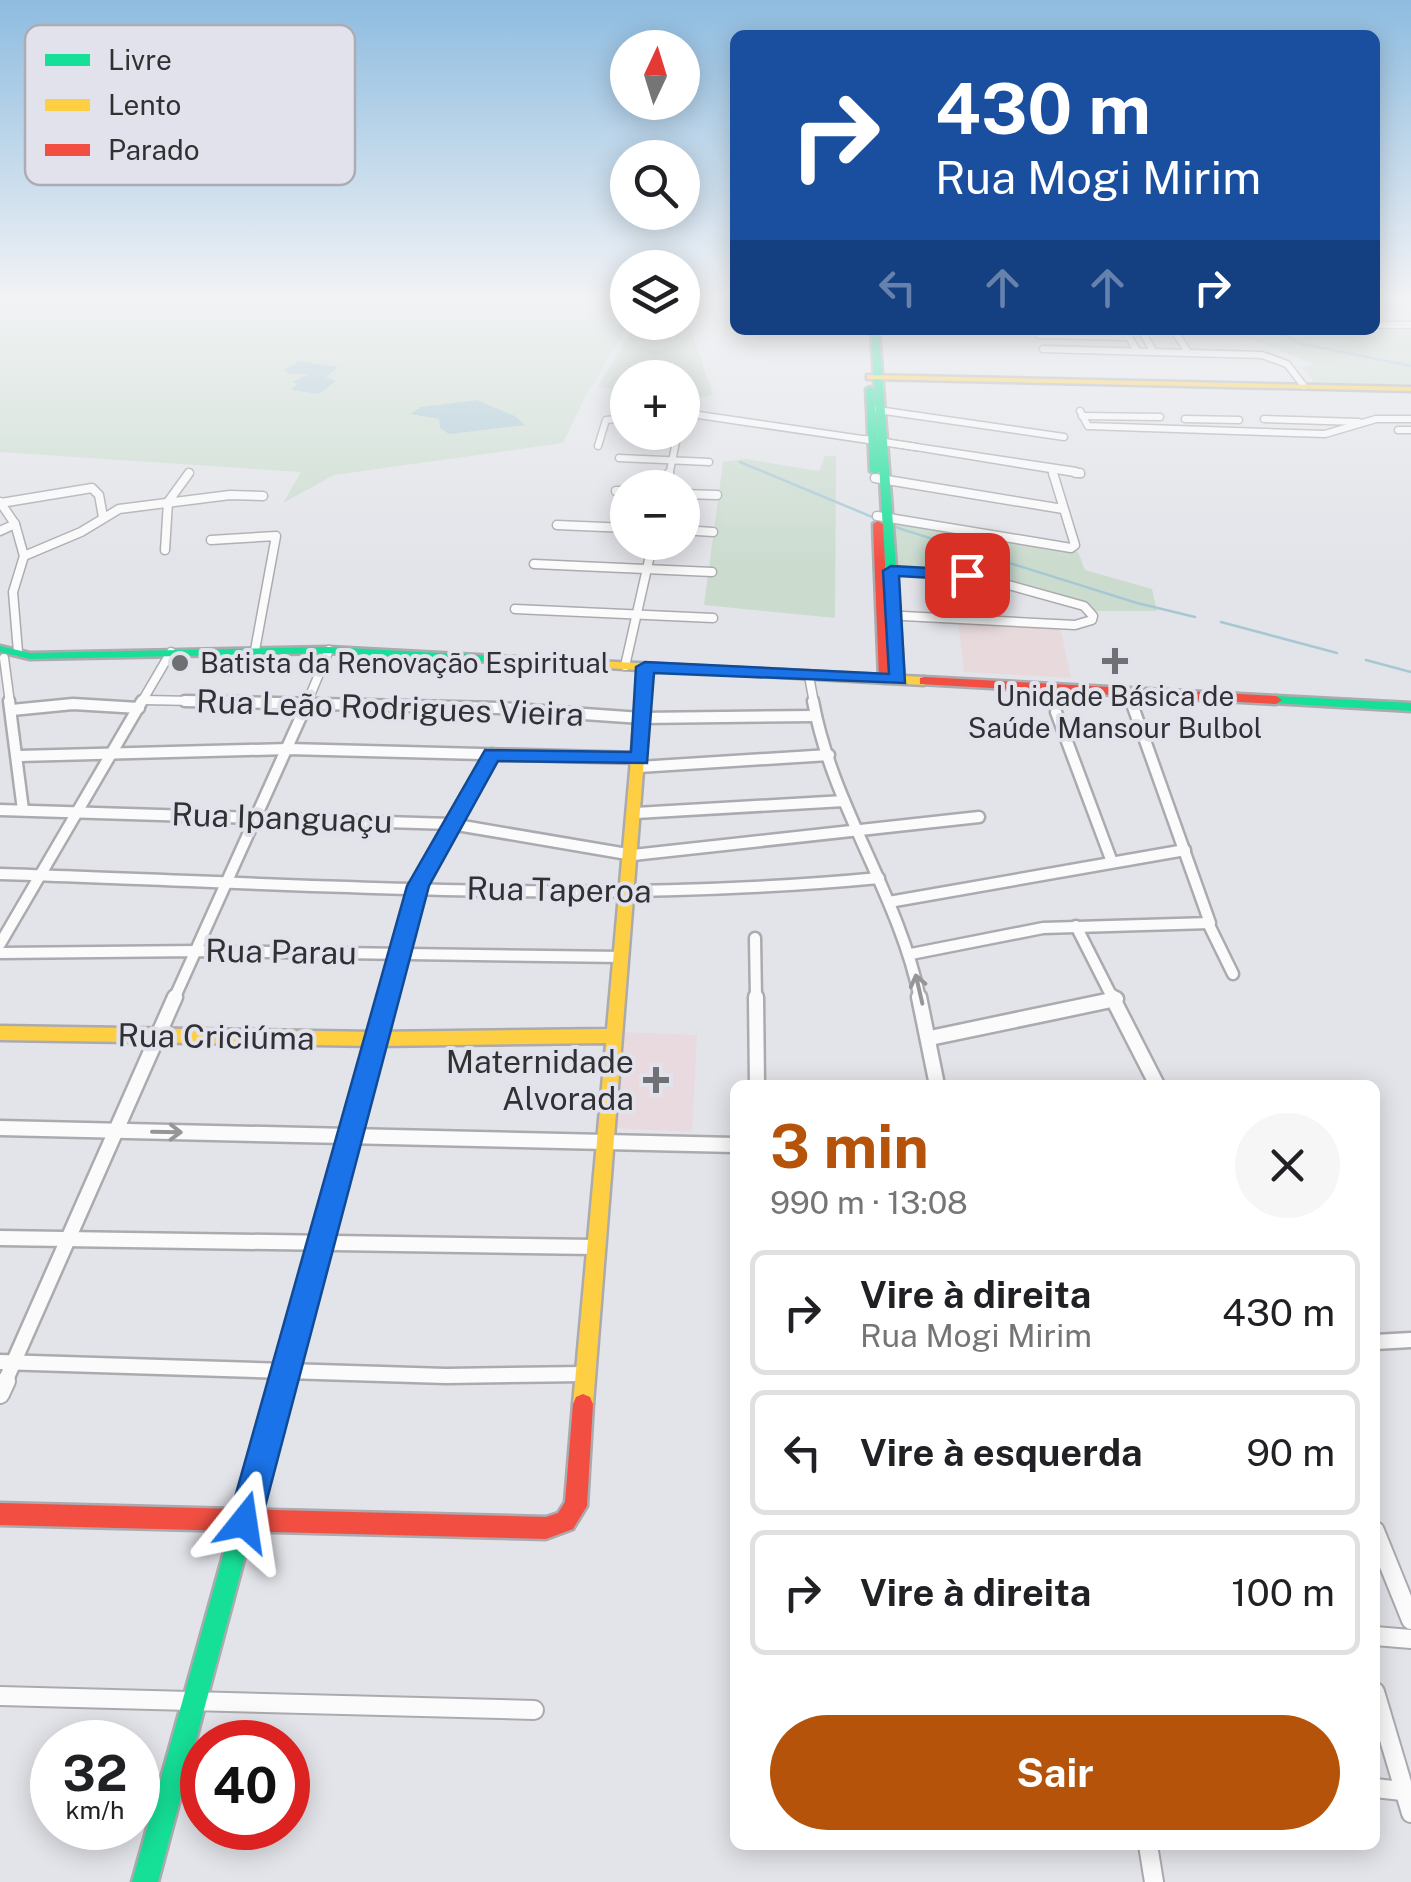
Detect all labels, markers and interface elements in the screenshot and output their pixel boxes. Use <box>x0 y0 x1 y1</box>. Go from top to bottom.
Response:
legend <box>25 25 355 185</box>
north arrow <box>610 30 700 120</box>
map controls <box>610 30 700 560</box>
text: Livre <box>108 43 172 76</box>
text: 430 m <box>935 67 1151 150</box>
icon: right <box>770 70 900 200</box>
text: Lento <box>108 88 181 121</box>
text: Parado <box>108 133 200 166</box>
button: search <box>610 140 700 230</box>
text: Rua Mogi Mirim <box>935 151 1261 204</box>
button: layers <box>610 250 700 340</box>
icon: left <box>870 260 925 315</box>
icon: ahead <box>975 260 1030 315</box>
icon: ahead <box>1080 260 1135 315</box>
icon: right <box>1185 260 1240 315</box>
button: + <box>610 360 700 450</box>
button: − <box>610 470 700 560</box>
pin <box>925 533 1010 618</box>
icon: arrive <box>940 548 995 603</box>
place label: Batista da Renovação Espiritual <box>200 646 609 679</box>
marker: Unidade Básica de Saúde Mansour Bulbol <box>1102 648 1128 674</box>
marker: Batista da Renovação Espiritual <box>169 652 191 674</box>
place label: Unidade Básica de Saúde Mansour Bulbol <box>968 679 1262 744</box>
street label: Rua Leão Rodrigues Vieira <box>196 682 585 733</box>
street label: Rua Ipanguaçu <box>171 795 393 840</box>
street label: Rua Taperoa <box>466 869 652 910</box>
street label: Rua Parau <box>205 932 357 971</box>
one-way arrow <box>909 974 927 1006</box>
street label: Rua Criciúma <box>117 1016 315 1057</box>
place label: Maternidade Alvorada <box>446 1043 634 1117</box>
marker: Maternidade Alvorada <box>643 1067 669 1093</box>
text: 3 min <box>770 1111 929 1182</box>
button: close <box>1235 1113 1340 1218</box>
one-way arrow <box>151 1123 183 1142</box>
text: 990 m · 13:08 <box>770 1184 968 1221</box>
text: Vire à direita <box>860 1272 1091 1317</box>
icon: right <box>775 1285 830 1340</box>
text: 430 m <box>1222 1290 1335 1335</box>
text: Rua Mogi Mirim <box>860 1317 1092 1354</box>
icon: left <box>775 1425 830 1480</box>
text: Vire à esquerda <box>860 1430 1143 1475</box>
text: 90 m <box>1246 1430 1335 1475</box>
position arrow <box>192 1470 296 1574</box>
icon: right <box>775 1565 830 1620</box>
text: Vire à direita <box>860 1570 1091 1615</box>
text: 100 m <box>1231 1570 1335 1615</box>
button: Sair <box>770 1715 1340 1830</box>
speed limit sign: 40 <box>180 1720 310 1850</box>
text: 32 <box>62 1743 128 1802</box>
text: km/h <box>66 1795 124 1825</box>

